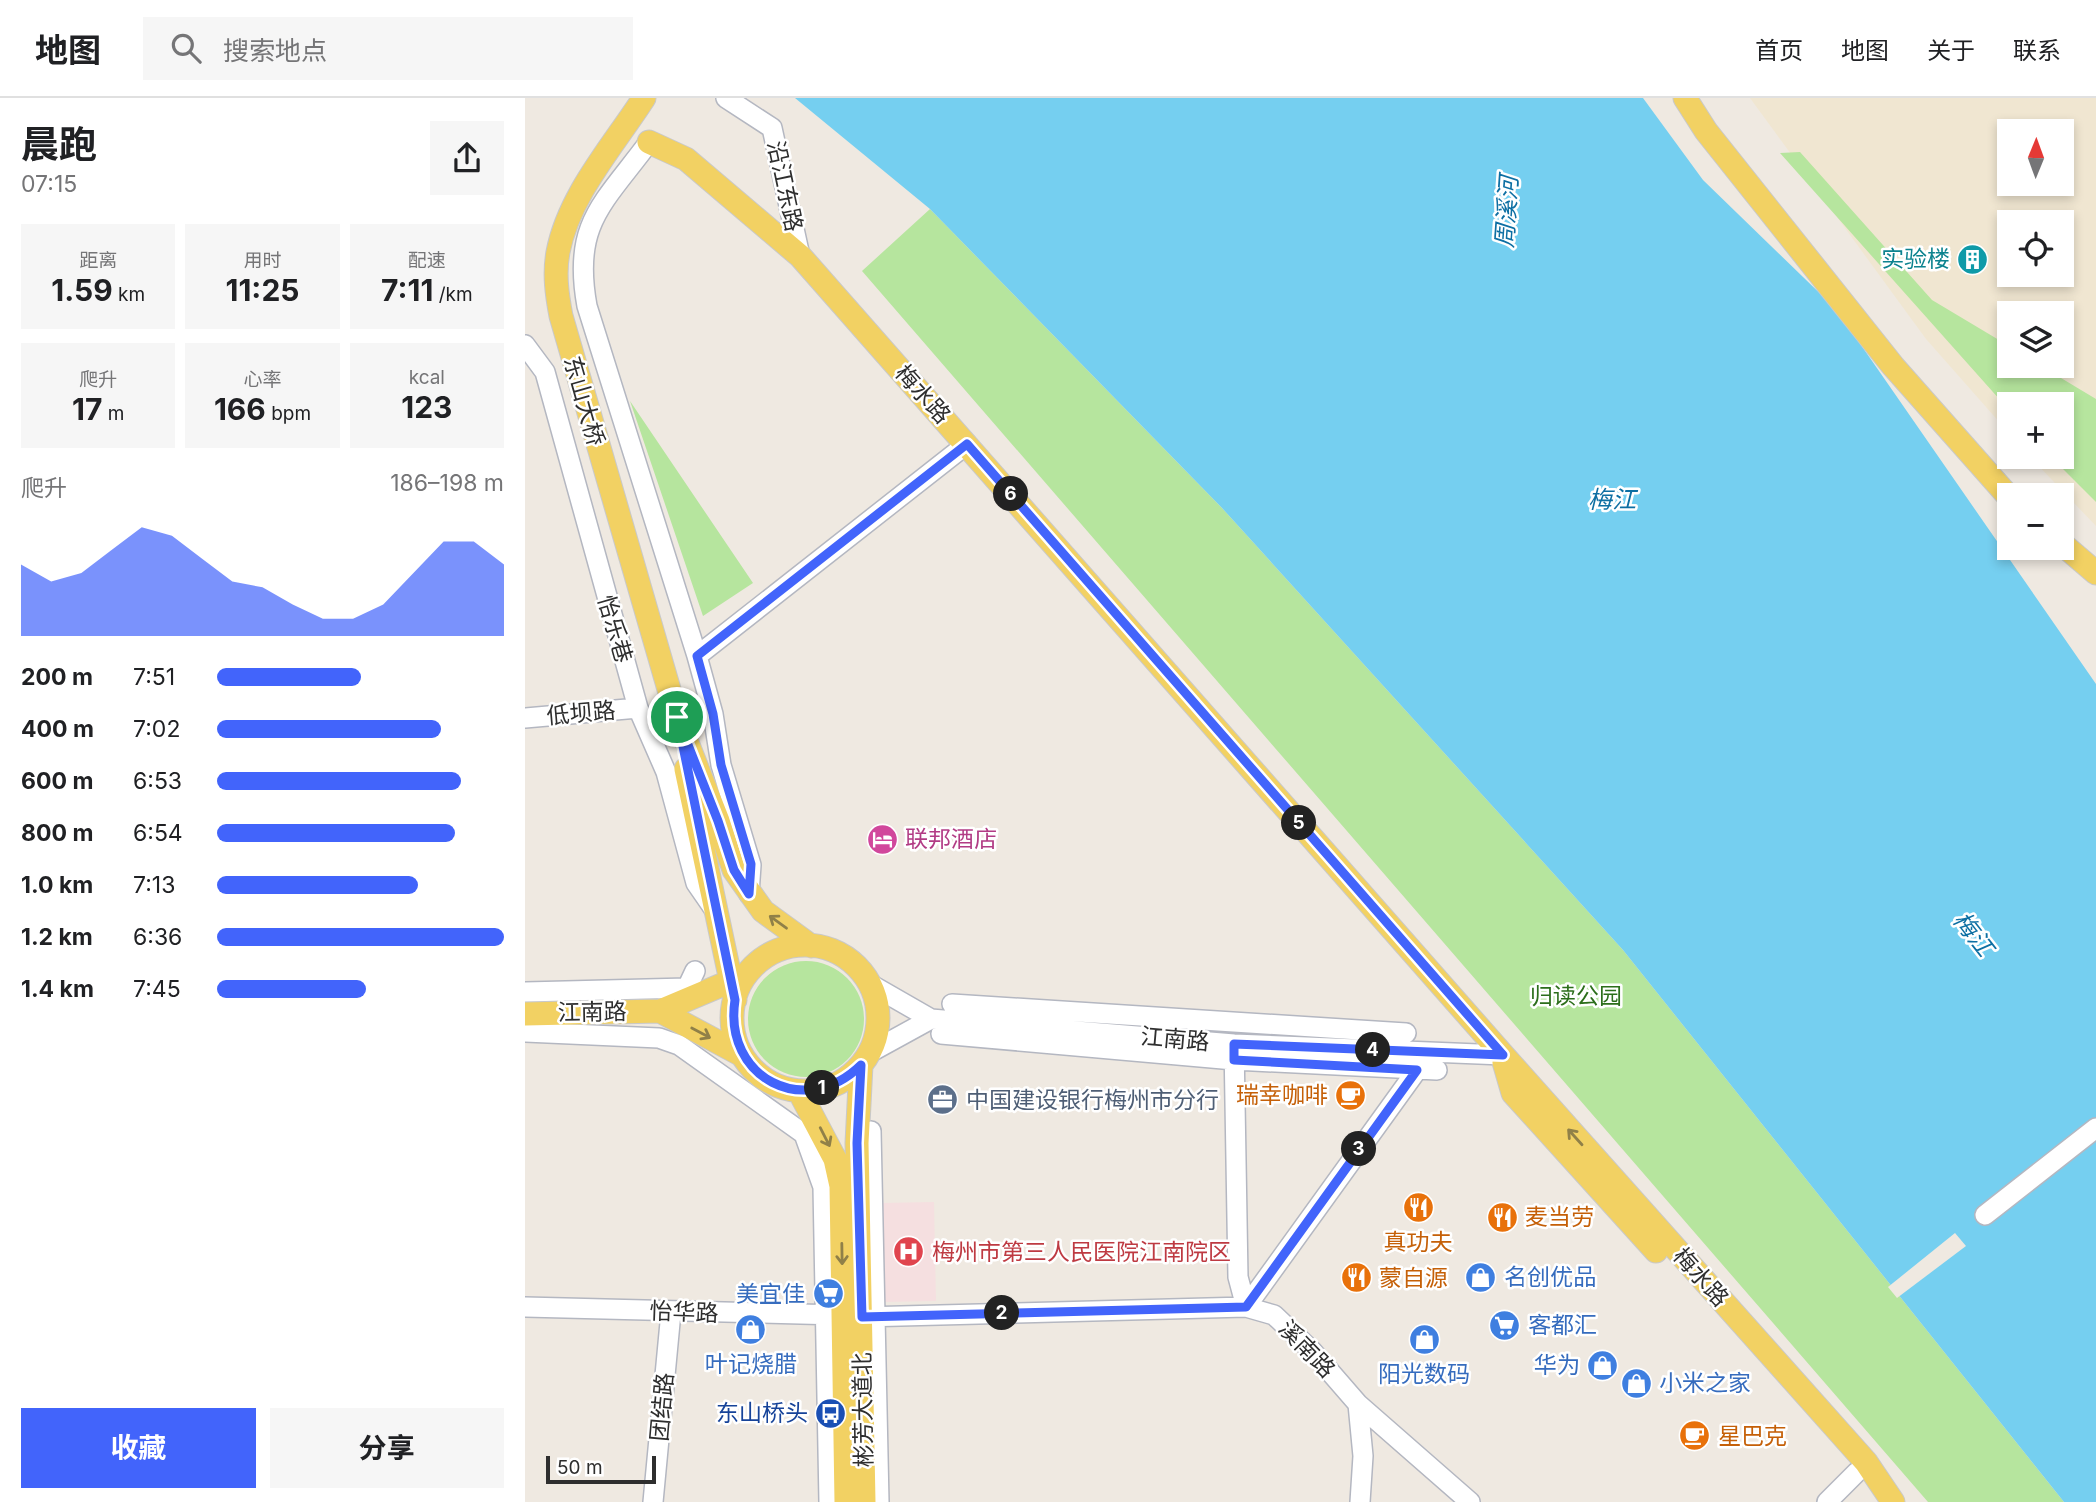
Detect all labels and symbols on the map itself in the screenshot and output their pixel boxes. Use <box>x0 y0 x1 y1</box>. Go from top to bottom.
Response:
north arrow <box>1997 119 2074 196</box>
street label: 沿江东路 <box>762 138 808 234</box>
water label: 周溪河 <box>1490 171 1524 249</box>
building icon: 实验楼 <box>1956 242 1990 276</box>
place label: 实验楼 <box>1881 245 1950 273</box>
street label: 东山大桥 <box>558 353 610 449</box>
street label: 梅水路 <box>890 359 956 429</box>
pin: 6 <box>993 476 1029 512</box>
water label: 梅江 <box>1588 485 1639 514</box>
street label: 怡乐巷 <box>592 592 638 666</box>
pin <box>647 687 707 747</box>
street label: 低坝路 <box>545 696 617 730</box>
pin: 5 <box>1281 806 1317 840</box>
hotel icon: 联邦酒店 <box>865 822 899 856</box>
place label: 联邦酒店 <box>905 825 997 853</box>
water label: 梅江 <box>1947 906 2001 964</box>
one-way arrow <box>769 915 788 929</box>
park label: 归读公园 <box>1530 982 1622 1010</box>
street label: 江南路 <box>557 997 627 1027</box>
street label: 江南路 <box>1139 1022 1211 1056</box>
one-way arrow <box>690 1026 711 1040</box>
pin: 4 <box>1355 1032 1391 1068</box>
pin: 1 <box>805 1070 839 1105</box>
cafe icon: 瑞幸咖啡 <box>1334 1078 1368 1112</box>
place label: 瑞幸咖啡 <box>1236 1081 1328 1109</box>
office icon: 中国建设银行梅州市分行 <box>926 1083 960 1117</box>
place label: 中国建设银行梅州市分行 <box>966 1086 1219 1114</box>
one-way arrow <box>818 1126 832 1147</box>
one-way arrow <box>1567 1129 1584 1146</box>
pin: 3 <box>1341 1132 1377 1166</box>
restaurant icon: 真功夫 <box>1401 1191 1435 1225</box>
restaurant icon: 麦当劳 <box>1485 1200 1519 1234</box>
place label: 麦当劳 <box>1525 1203 1594 1231</box>
place label: 真功夫 <box>1384 1228 1453 1256</box>
hospital icon: 梅州市第三人民医院江南院区 <box>892 1235 926 1269</box>
place label: 梅州市第三人民医院江南院区 <box>932 1238 1231 1266</box>
street label: 梅水路 <box>1668 1242 1734 1312</box>
one-way arrow <box>835 1243 849 1266</box>
shop icon: 名创优品 <box>1464 1260 1498 1294</box>
restaurant icon: 蒙自源 <box>1339 1261 1373 1295</box>
place label: 名创优品 <box>1504 1263 1596 1291</box>
place label: 蒙自源 <box>1379 1264 1448 1292</box>
supermarket icon: 美宜佳 <box>811 1277 845 1311</box>
place label: 美宜佳 <box>736 1280 805 1308</box>
pin: 2 <box>985 1296 1019 1330</box>
street label: 怡华路 <box>649 1297 719 1327</box>
supermarket icon: 客都汇 <box>1488 1308 1522 1342</box>
place label: 客都汇 <box>1528 1311 1597 1339</box>
shop icon: 叶记烧腊 <box>734 1313 768 1347</box>
street label: 溪南路 <box>1273 1314 1341 1384</box>
shop icon: 阳光数码 <box>1407 1323 1441 1357</box>
shop icon: 华为 <box>1586 1348 1620 1382</box>
place label: 叶记烧腊 <box>705 1350 797 1378</box>
place label: 华为 <box>1534 1351 1580 1379</box>
street label: 彬芳大道北 <box>848 1352 878 1468</box>
place label: 阳光数码 <box>1378 1360 1470 1388</box>
shop icon: 小米之家 <box>1619 1366 1653 1400</box>
place label: 小米之家 <box>1659 1369 1751 1397</box>
street label: 团结路 <box>645 1371 679 1443</box>
bus stop icon: 东山桥头 <box>814 1396 848 1430</box>
place label: 东山桥头 <box>716 1399 808 1427</box>
cafe icon: 星巴克 <box>1678 1419 1712 1453</box>
place label: 星巴克 <box>1718 1422 1787 1450</box>
scale bar <box>546 1453 656 1485</box>

